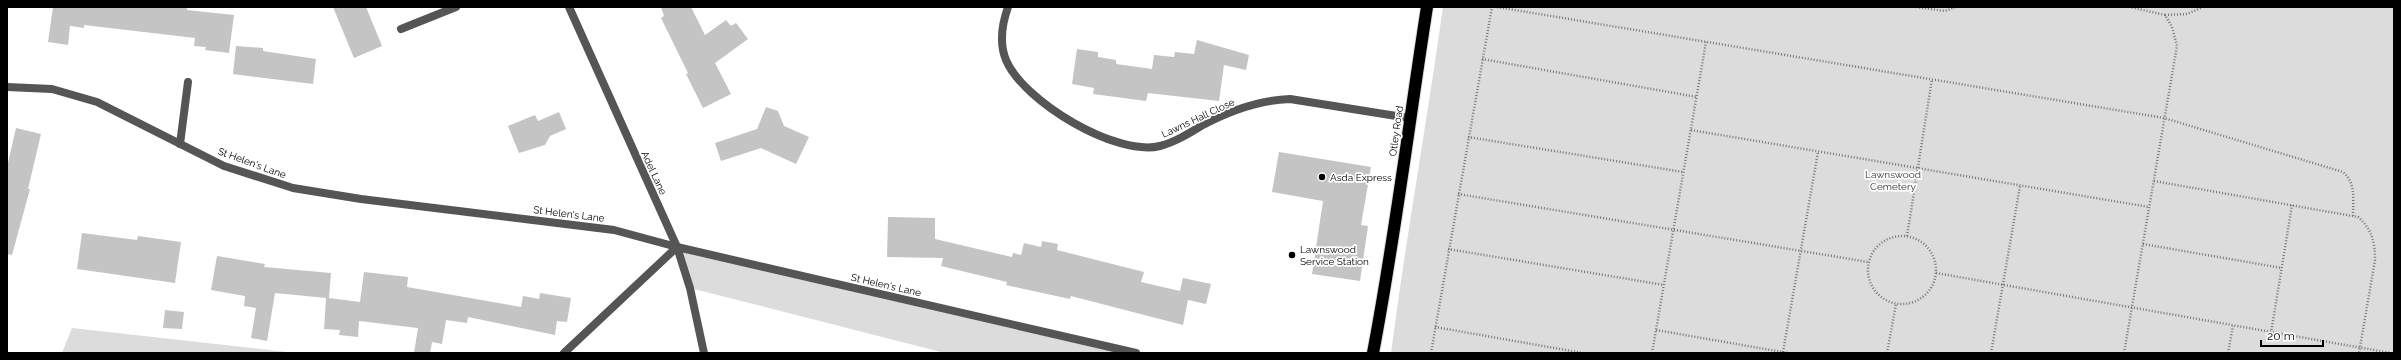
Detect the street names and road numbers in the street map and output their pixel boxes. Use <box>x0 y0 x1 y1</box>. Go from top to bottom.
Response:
street label: Lawns Hall Close <box>1160 96 1236 140</box>
street label: Otley Road <box>1387 105 1405 157</box>
street label: St Helen's Lane <box>216 146 288 180</box>
street label: Adel Lane <box>639 150 669 197</box>
street label: St Helen's Lane <box>533 204 605 224</box>
street label: St Helen's Lane <box>850 272 922 298</box>

